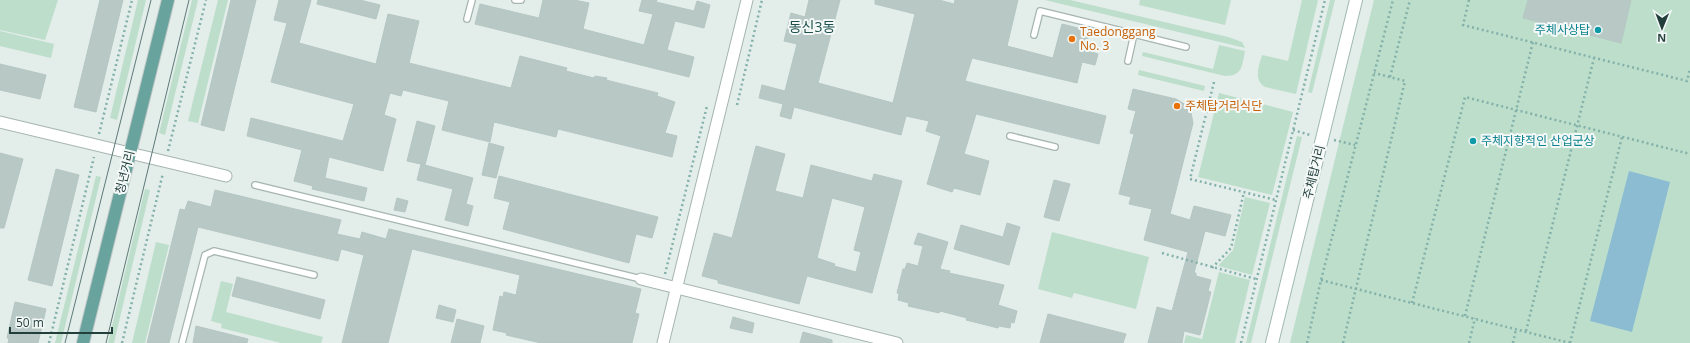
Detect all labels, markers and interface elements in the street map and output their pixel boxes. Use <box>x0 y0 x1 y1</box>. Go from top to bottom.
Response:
north arrow <box>1642 8 1682 48</box>
district label: 동신3동 <box>789 17 835 36</box>
place label: 주체사상탑 <box>1535 21 1590 38</box>
place label: Taedonggang No. 3 <box>1080 23 1156 54</box>
marker: 주체사상탑 <box>1593 25 1603 35</box>
text: N <box>1657 31 1666 46</box>
marker: Taedonggang No. 3 <box>1067 34 1077 44</box>
place label: 주체탑거리식단 <box>1185 97 1262 114</box>
marker: 주체탑거리식단 <box>1172 101 1182 111</box>
place label: 주체지향적인 산업군상 <box>1481 132 1595 149</box>
marker: 주체지향적인 산업군상 <box>1468 136 1478 146</box>
street label: 주체탑거리 <box>1299 143 1328 201</box>
street label: 청년거리 <box>111 148 138 195</box>
scale bar <box>10 309 112 335</box>
text: 50 m <box>16 314 44 331</box>

